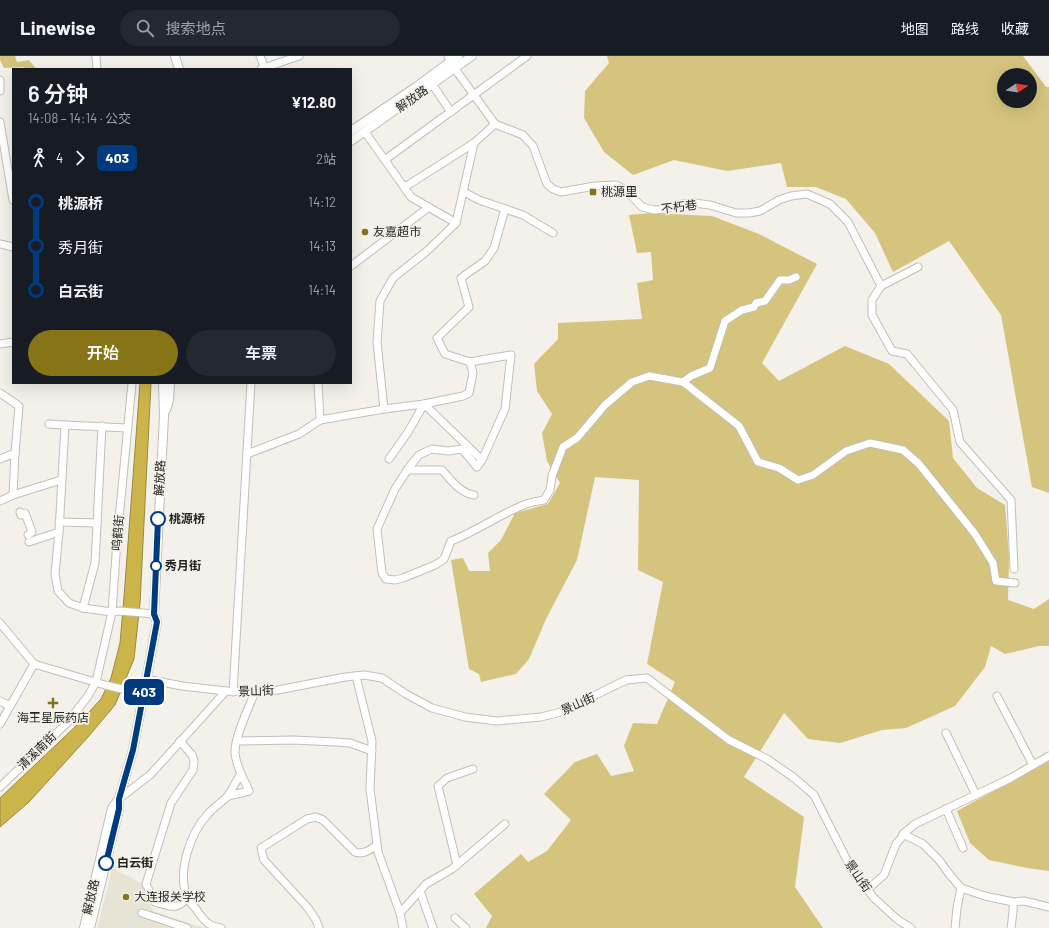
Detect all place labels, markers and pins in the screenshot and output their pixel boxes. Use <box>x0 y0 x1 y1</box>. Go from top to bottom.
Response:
place label: 桃源里 <box>601 184 637 198</box>
marker: 桃源里 <box>588 187 598 197</box>
place label: 友嘉超市 <box>373 224 421 238</box>
marker: 友嘉超市 <box>360 227 370 237</box>
marker: 桃源桥 <box>150 511 166 527</box>
place label: 桃源桥 <box>169 511 205 525</box>
place label: 秀月街 <box>165 558 201 572</box>
marker: 秀月街 <box>150 560 162 572</box>
marker: 海王星辰药店 <box>47 697 59 709</box>
place label: 海王星辰药店 <box>17 710 89 724</box>
marker: 白云街 <box>98 855 114 871</box>
place label: 白云街 <box>117 855 153 869</box>
place label: 大连报关学校 <box>134 889 206 903</box>
marker: 大连报关学校 <box>121 892 131 902</box>

